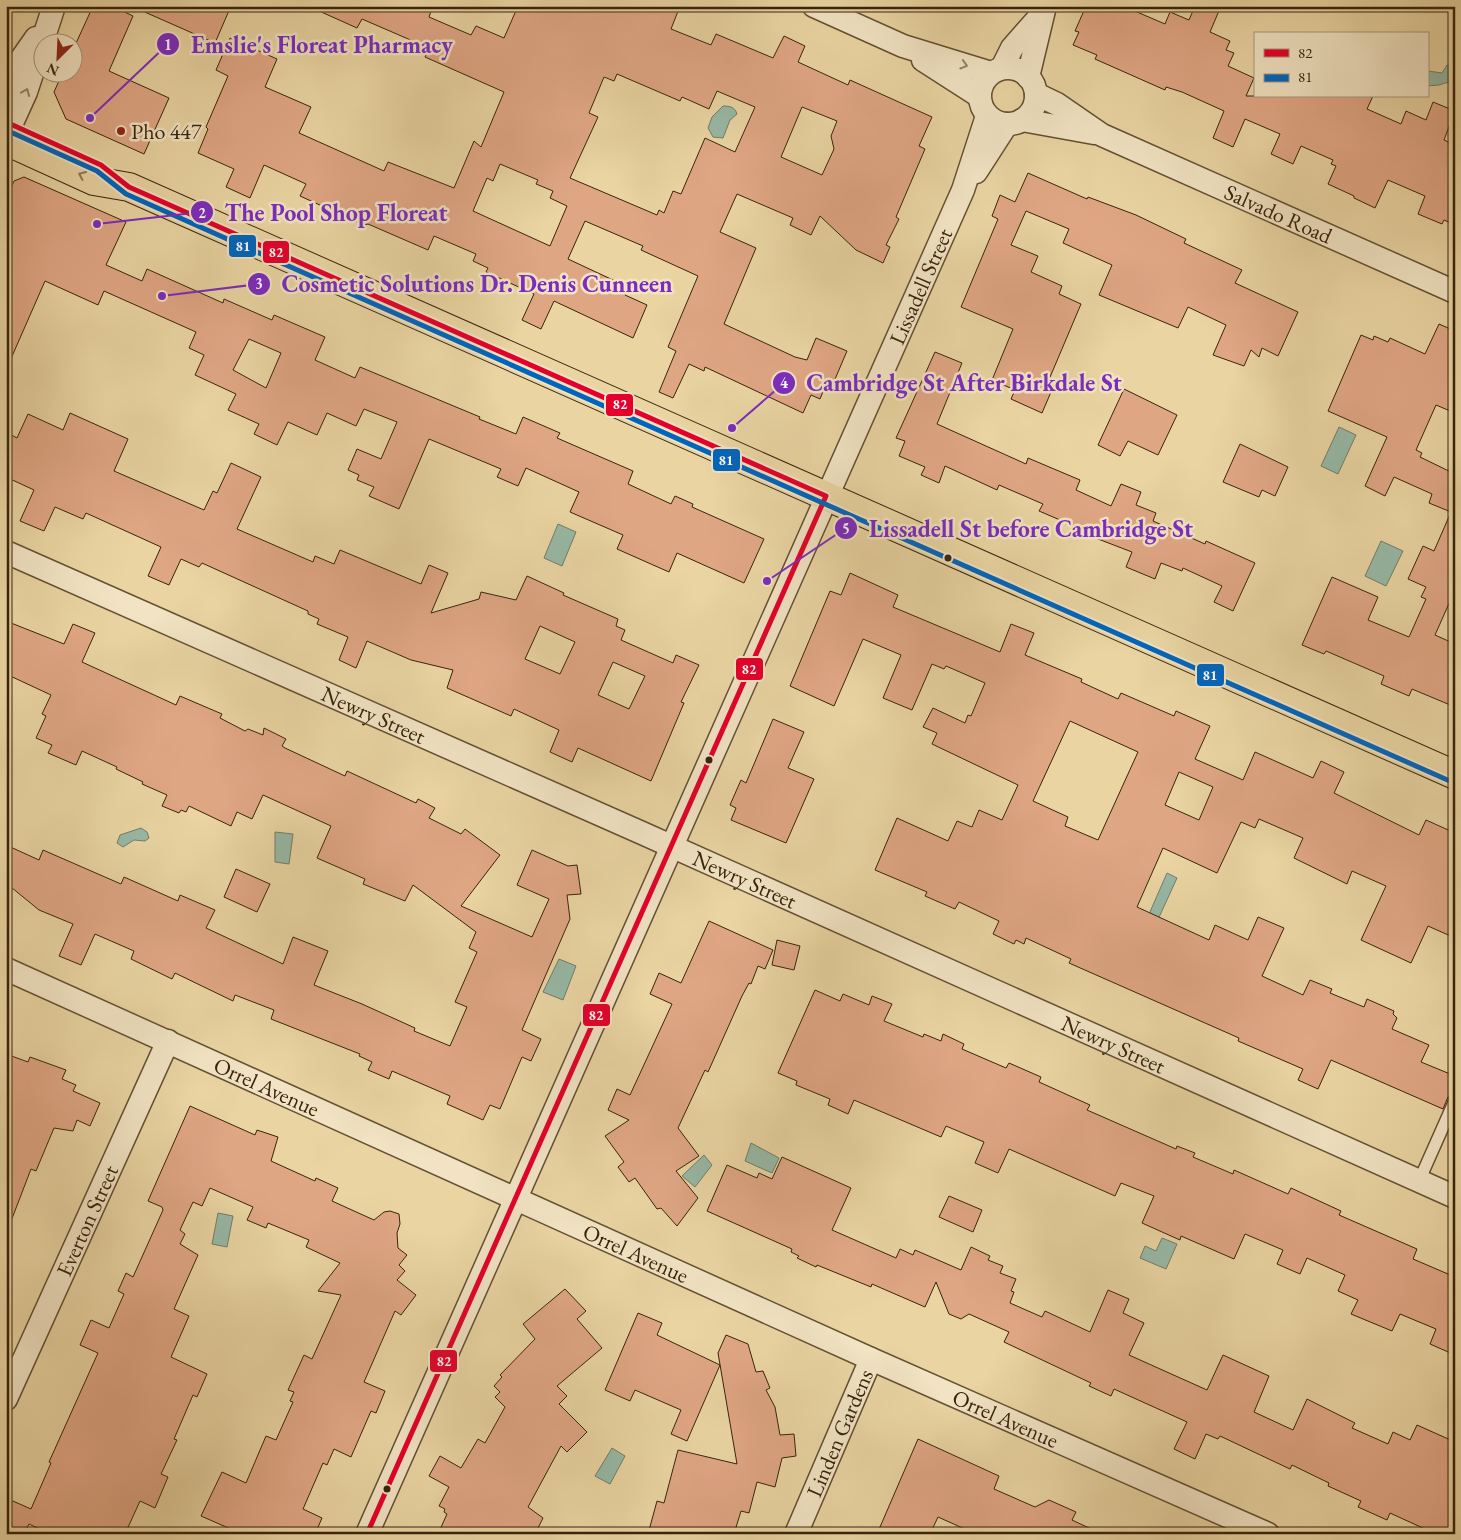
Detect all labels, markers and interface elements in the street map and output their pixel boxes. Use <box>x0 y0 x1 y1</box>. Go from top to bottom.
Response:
callout: Emslie's Floreat Pharmacy <box>156 25 463 64</box>
text: Emslie's Floreat Pharmacy <box>191 29 453 61</box>
north arrow <box>32 32 82 82</box>
legend <box>1254 32 1428 98</box>
text: 1 <box>164 35 172 54</box>
text: 82 <box>1298 43 1313 62</box>
text: N <box>43 59 62 80</box>
one-way arrow <box>959 59 967 69</box>
text: 81 <box>1298 67 1312 86</box>
one-way arrow <box>19 88 30 97</box>
place label: Pho 447 <box>131 117 202 146</box>
marker: Pho 447 <box>115 125 127 137</box>
one-way arrow <box>78 171 87 181</box>
street label: Salvado Road <box>1220 177 1338 250</box>
callout: The Pool Shop Floreat <box>190 193 458 232</box>
text: The Pool Shop Floreat <box>224 197 448 228</box>
text: 2 <box>198 203 206 222</box>
street label: Lissadell Street <box>882 223 959 349</box>
line badge: 81 <box>228 234 257 258</box>
text: 81 <box>236 237 250 255</box>
line badge: 82 <box>262 240 290 264</box>
text: 82 <box>269 243 284 261</box>
callout: Cosmetic Solutions Dr. Denis Cunneen <box>247 265 683 304</box>
text: Cosmetic Solutions Dr. Denis Cunneen <box>281 268 673 299</box>
text: 3 <box>255 274 263 293</box>
callout: Cambridge St After Birkdale St <box>771 363 1132 402</box>
text: Cambridge St After Birkdale St <box>806 367 1122 399</box>
text: 4 <box>780 373 789 392</box>
line badge: 82 <box>605 393 634 417</box>
text: 82 <box>613 395 628 413</box>
line badge: 81 <box>712 448 741 472</box>
text: 81 <box>719 451 733 469</box>
callout: Lissadell St before Cambridge St <box>833 509 1203 548</box>
text: Lissadell St before Cambridge St <box>869 513 1193 545</box>
text: 5 <box>842 519 850 538</box>
unlabelled marker <box>943 553 953 563</box>
line badge: 82 <box>735 657 764 681</box>
text: 82 <box>742 660 757 678</box>
line badge: 81 <box>1196 663 1225 687</box>
text: 81 <box>1203 666 1217 684</box>
street label: Newry Street <box>317 679 430 750</box>
unlabelled marker <box>704 755 714 765</box>
street label: Newry Street <box>688 843 801 915</box>
line badge: 82 <box>582 1003 611 1027</box>
text: 82 <box>589 1006 604 1024</box>
street label: Newry Street <box>1057 1008 1170 1080</box>
street label: Orrel Avenue <box>209 1050 325 1123</box>
street label: Everton Street <box>49 1160 125 1281</box>
street label: Orrel Avenue <box>578 1217 694 1290</box>
line badge: 82 <box>429 1349 458 1373</box>
text: 82 <box>437 1352 452 1370</box>
street label: Linden Gardens <box>799 1365 880 1501</box>
street label: Orrel Avenue <box>948 1382 1064 1455</box>
unlabelled marker <box>382 1484 392 1494</box>

